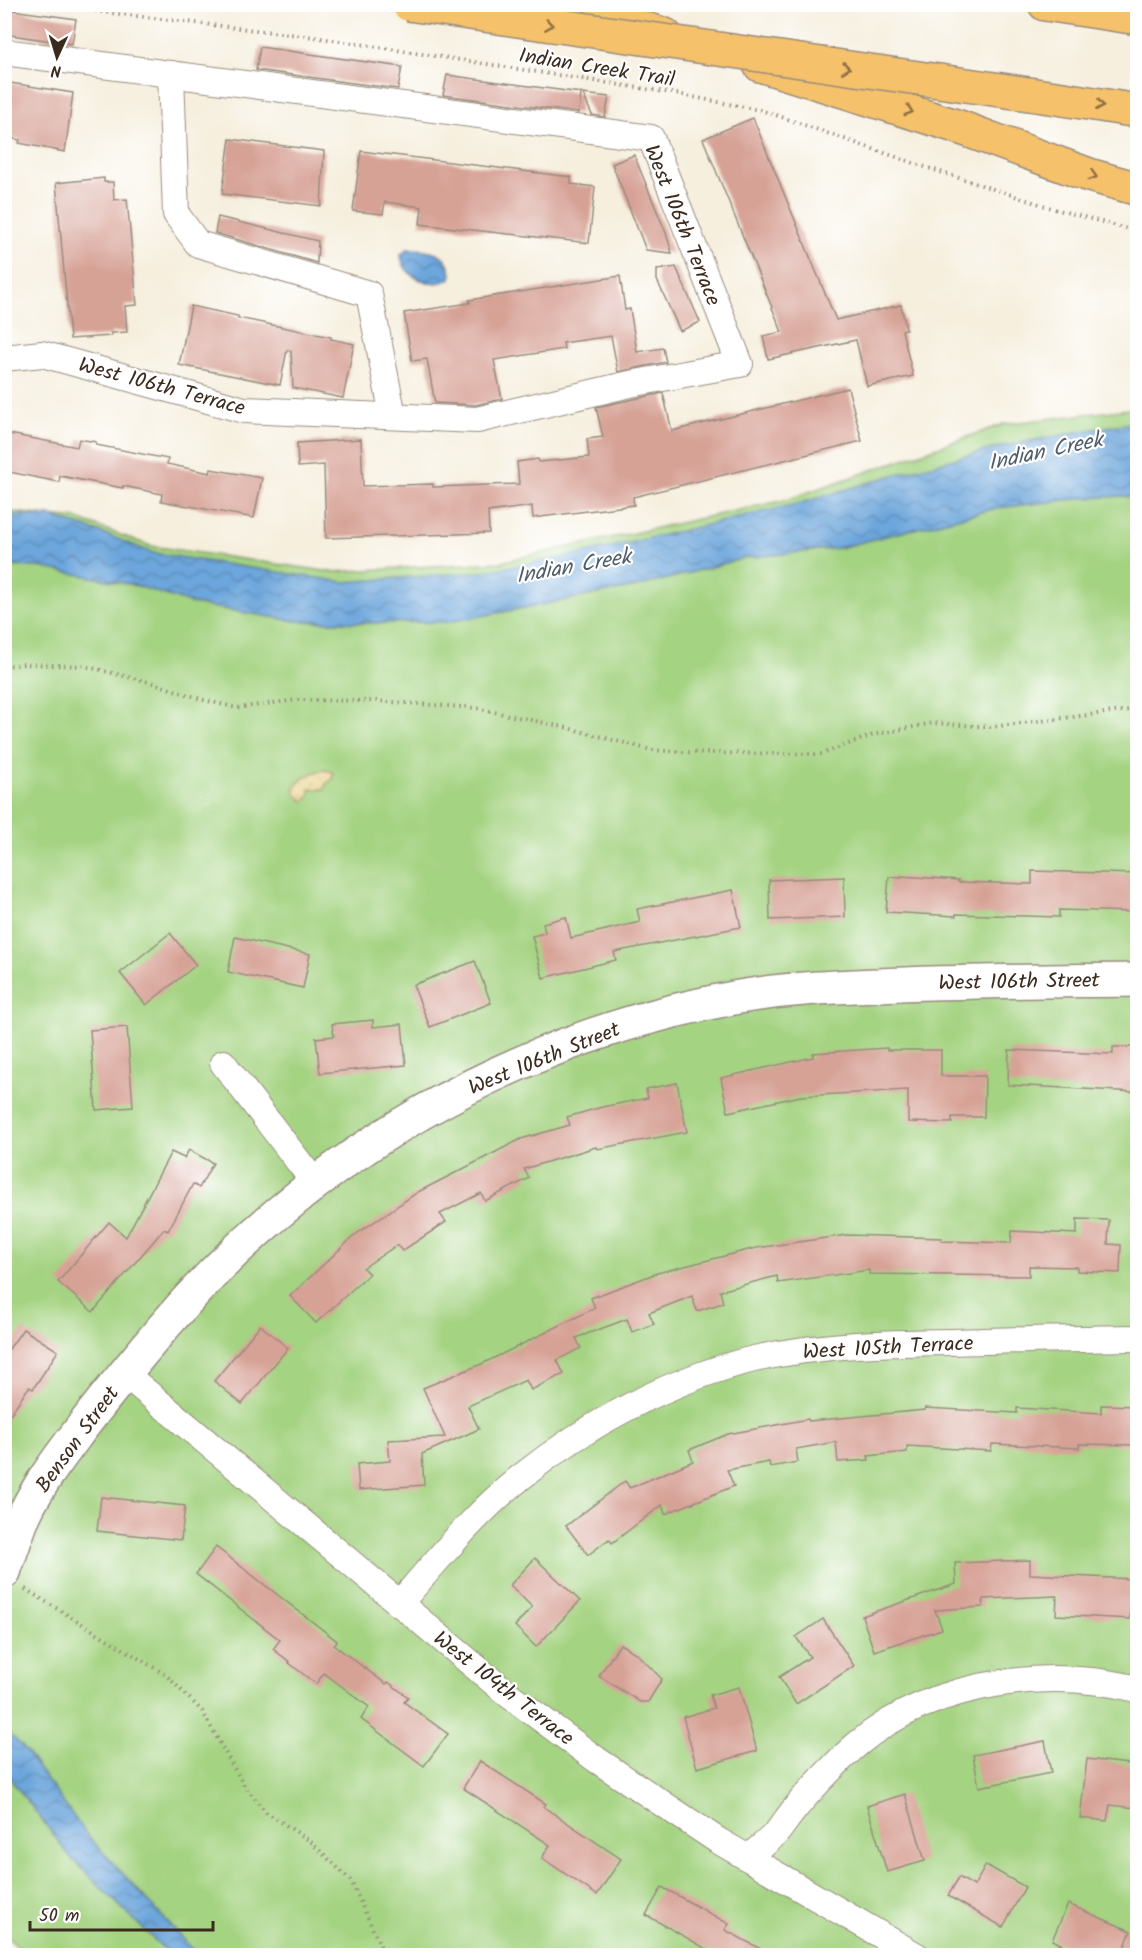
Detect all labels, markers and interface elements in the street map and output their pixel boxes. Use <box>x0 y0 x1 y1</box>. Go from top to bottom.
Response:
one-way arrow <box>544 18 554 30</box>
north arrow <box>27 27 87 87</box>
street label: Indian Creek Trail <box>516 40 677 97</box>
text: N <box>50 58 62 83</box>
one-way arrow <box>841 61 851 73</box>
one-way arrow <box>1095 98 1105 111</box>
one-way arrow <box>903 104 914 117</box>
street label: West 106th Terrace <box>634 140 729 312</box>
one-way arrow <box>1087 168 1098 181</box>
street label: West 106th Terrace <box>75 349 249 426</box>
water label: Indian Creek <box>985 422 1110 482</box>
water label: Indian Creek <box>513 540 637 595</box>
street label: West 106th Street <box>938 965 1101 1000</box>
street label: West 106th Street <box>464 1014 626 1105</box>
street label: West 105th Terrace <box>802 1328 975 1369</box>
street label: Benson Street <box>28 1379 129 1500</box>
street label: West 104th Terrace <box>426 1624 581 1755</box>
scale bar <box>30 1894 213 1932</box>
text: 50 m <box>39 1902 79 1931</box>

